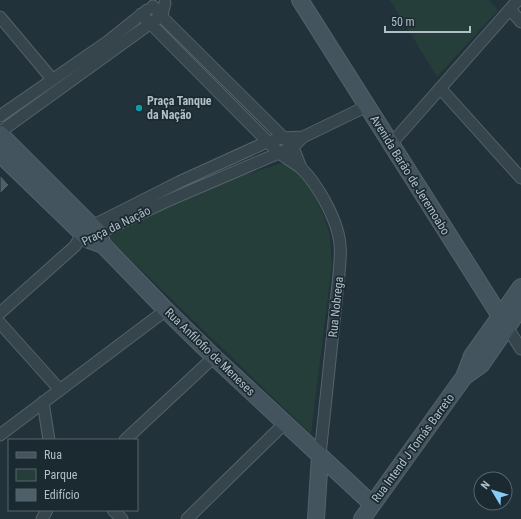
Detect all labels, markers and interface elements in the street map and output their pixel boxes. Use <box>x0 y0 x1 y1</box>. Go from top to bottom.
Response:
scale bar <box>385 8 470 34</box>
text: 50 m <box>391 15 415 29</box>
place label: Praça Tanque da Nação <box>147 94 212 122</box>
marker: Praça Tanque da Nação <box>134 103 144 113</box>
street label: Avenida Barão de Jeremoabo <box>367 113 453 237</box>
street label: Praça da Nação <box>79 203 153 249</box>
street label: Rua Nobrega <box>326 276 346 338</box>
street label: Rua Anfilofio de Meneses <box>162 305 258 399</box>
street label: Rua Intend J Tomás Barreto <box>369 391 457 505</box>
legend <box>8 439 138 511</box>
text: Rua <box>44 448 62 462</box>
text: Parque <box>44 468 78 482</box>
north arrow <box>473 471 513 511</box>
text: N <box>478 478 493 492</box>
text: Edifício <box>44 488 80 502</box>

